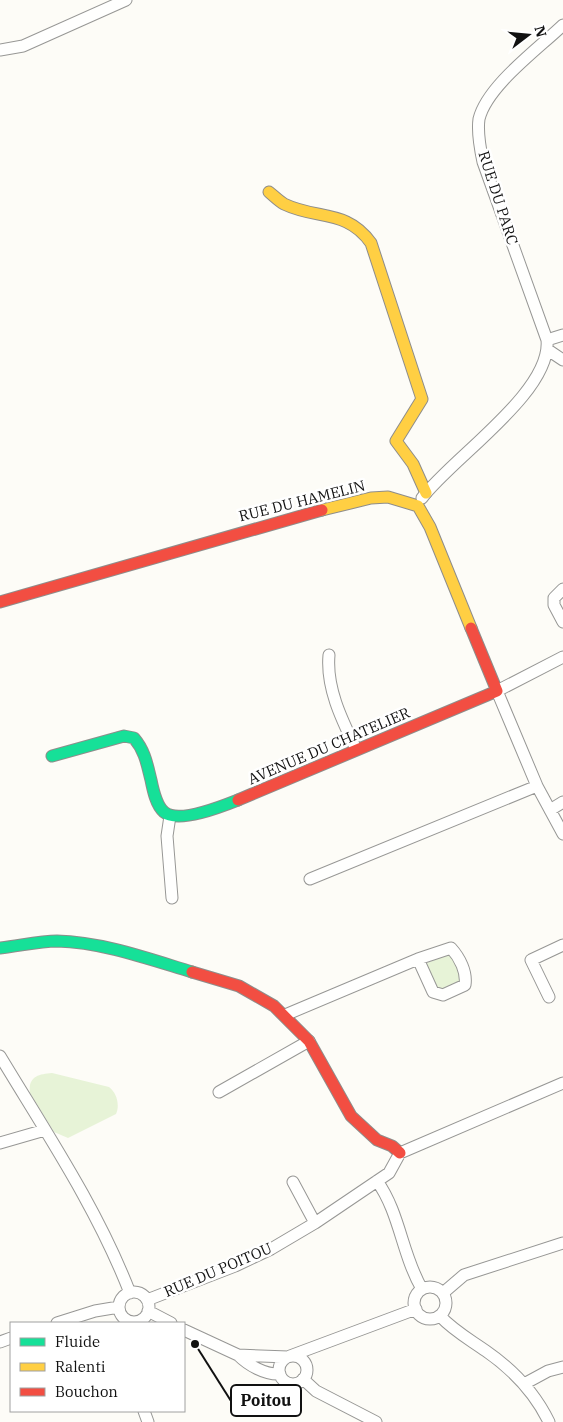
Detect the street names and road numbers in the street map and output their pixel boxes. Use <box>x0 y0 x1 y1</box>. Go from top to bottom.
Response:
street label: RUE DU PARC <box>474 148 523 247</box>
street label: RUE DU HAMELIN <box>237 476 367 525</box>
street label: AVENUE DU CHATELIER <box>245 703 413 788</box>
street label: RUE DU POITOU <box>161 1238 275 1301</box>

